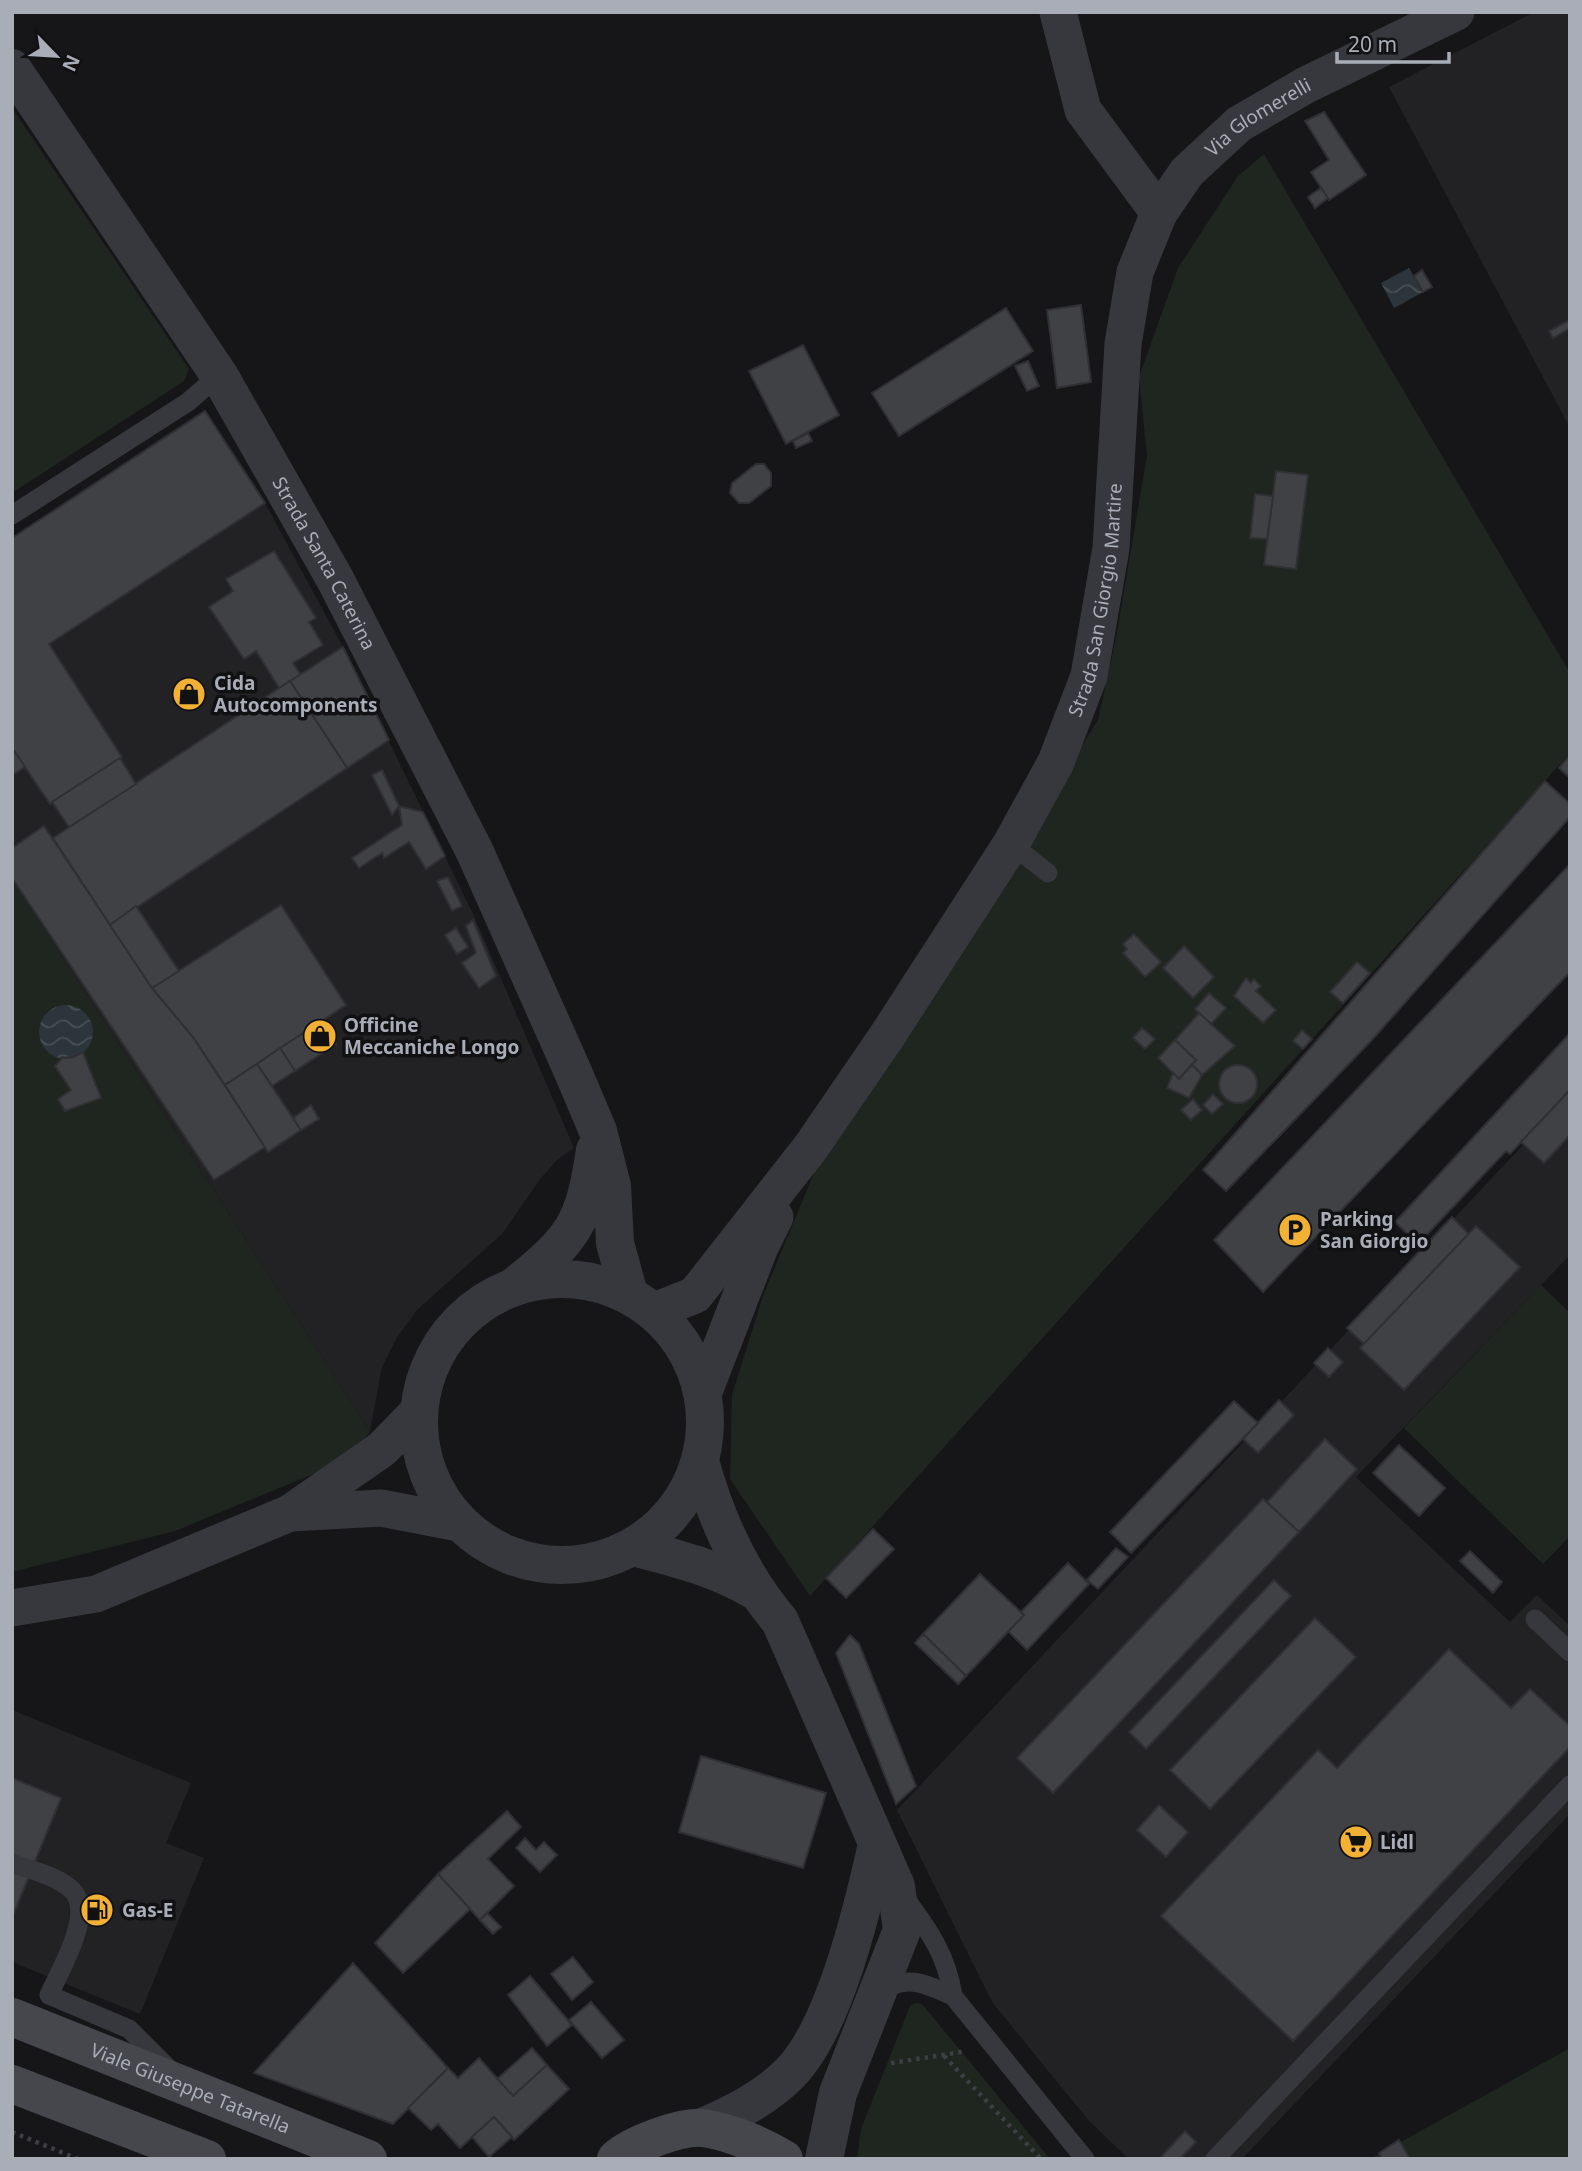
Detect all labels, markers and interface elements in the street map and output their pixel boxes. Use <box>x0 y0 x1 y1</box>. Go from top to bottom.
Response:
north arrow <box>21 21 91 91</box>
scale bar <box>1337 21 1449 65</box>
text: 20 m <box>1348 30 1397 58</box>
text: N <box>56 51 86 76</box>
street label: Via Glomerelli <box>1199 72 1315 162</box>
street label: Strada Santa Caterina <box>267 472 382 654</box>
street label: Strada San Giorgio Martire <box>1062 482 1128 720</box>
place label: Cida Autocomponents <box>214 670 378 718</box>
shop icon: Cida Autocomponents <box>170 675 208 713</box>
place label: Officine Meccaniche Longo <box>344 1012 519 1060</box>
shop icon: Officine Meccaniche Longo <box>301 1017 339 1055</box>
place label: Parking San Giorgio <box>1320 1206 1428 1254</box>
parking icon: Parking San Giorgio <box>1276 1211 1314 1249</box>
supermarket icon: Lidl <box>1337 1823 1375 1861</box>
place label: Lidl <box>1380 1829 1414 1855</box>
fuel station icon: Gas-E <box>78 1891 116 1929</box>
place label: Gas-E <box>122 1897 173 1923</box>
street label: Viale Giuseppe Tatarella <box>87 2037 294 2140</box>

